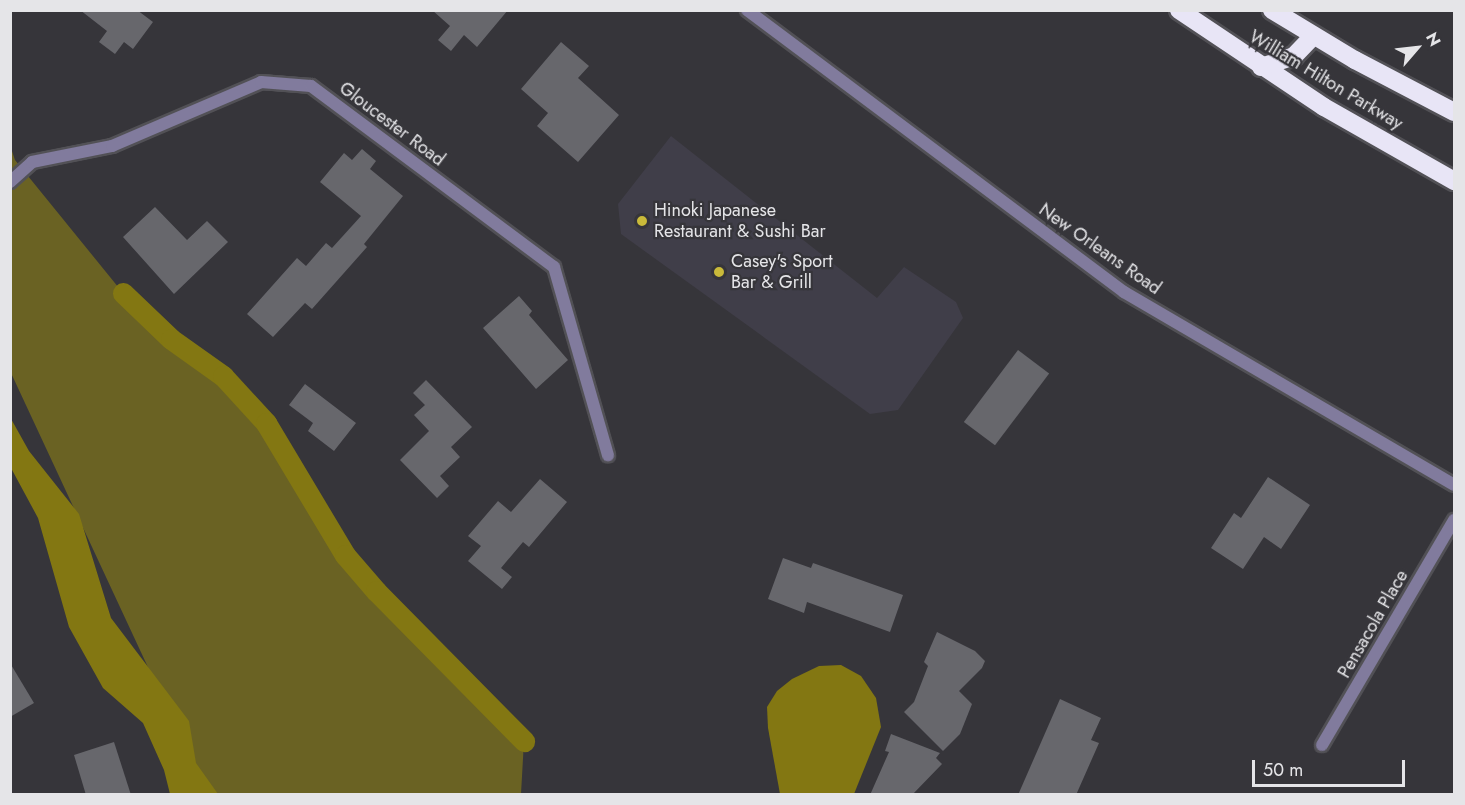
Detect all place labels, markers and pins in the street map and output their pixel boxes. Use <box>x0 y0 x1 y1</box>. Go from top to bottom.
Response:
place label: Hinoki Japanese Restaurant & Sushi Bar <box>654 200 826 242</box>
marker: Hinoki Japanese Restaurant & Sushi Bar <box>635 214 649 228</box>
place label: Casey's Sport Bar & Grill <box>731 251 833 294</box>
marker: Casey's Sport Bar & Grill <box>712 265 726 279</box>

